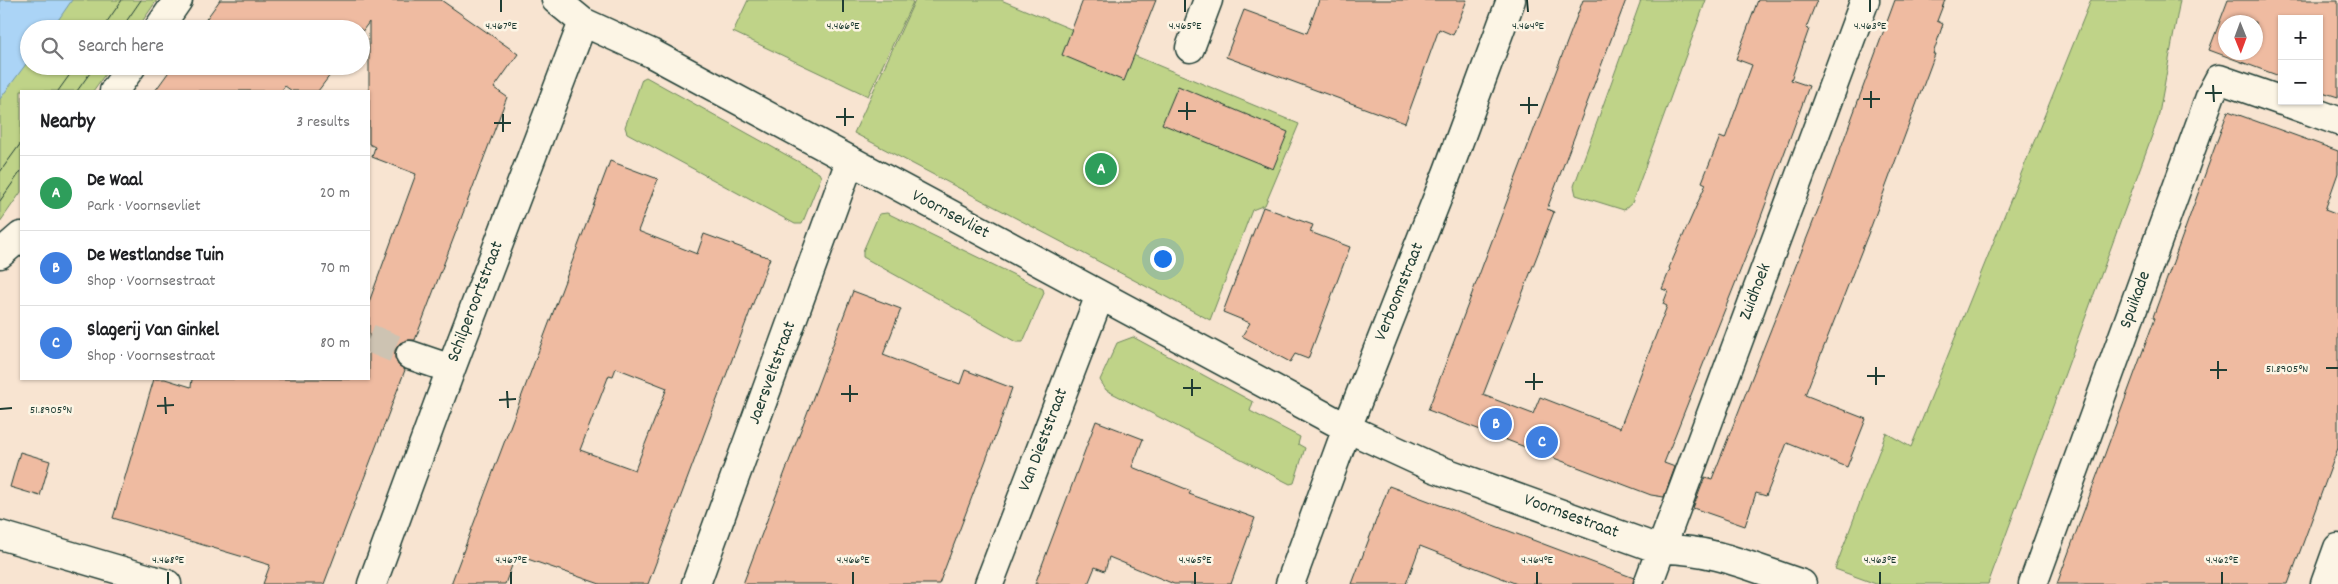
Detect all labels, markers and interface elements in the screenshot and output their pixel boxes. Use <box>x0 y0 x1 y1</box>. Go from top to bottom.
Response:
north arrow <box>2218 15 2263 60</box>
map controls <box>2278 15 2323 105</box>
button: + <box>2278 15 2323 60</box>
text: 4.467°E <box>485 18 517 35</box>
text: 4.466°E <box>826 18 860 35</box>
text: 4.465°E <box>1169 18 1202 35</box>
text: 4.464°E <box>1512 18 1545 35</box>
text: 4.463°E <box>1854 18 1887 35</box>
search box <box>20 20 370 75</box>
icon: search <box>38 34 66 62</box>
text: Search here <box>78 34 164 61</box>
button: − <box>2278 60 2323 105</box>
text: Nearby <box>40 108 95 138</box>
text: 3 results <box>296 111 350 134</box>
pin: A <box>1085 150 1117 188</box>
text: De Waal <box>87 168 143 195</box>
text: A <box>52 182 60 205</box>
text: 20 m <box>320 182 350 205</box>
street label: Voornsevliet <box>907 184 994 246</box>
text: Park · Voornsevliet <box>87 195 201 218</box>
street label: Schilperoortstraat <box>441 238 511 366</box>
street label: Verboomstraat <box>1369 239 1431 345</box>
text: De Westlandse Tuin <box>87 243 224 270</box>
your location <box>1150 246 1176 272</box>
text: B <box>52 257 60 280</box>
text: 70 m <box>320 257 350 280</box>
street label: Zuidhoek <box>1734 260 1778 324</box>
street label: Spuikade <box>2114 268 2158 332</box>
text: Shop · Voornsestraat <box>87 270 215 293</box>
text: Slagerij Van Ginkel <box>87 318 219 345</box>
street label: Jaersveltstraat <box>743 318 803 428</box>
text: C <box>52 332 60 355</box>
text: 80 m <box>320 332 350 355</box>
text: Shop · Voornsestraat <box>87 345 215 368</box>
text: 51.8905°N <box>2266 361 2308 378</box>
street label: Van Dieststraat <box>1013 384 1075 495</box>
text: 51.8905°N <box>30 402 72 419</box>
pin: B <box>1480 405 1512 443</box>
pin: C <box>1526 423 1558 461</box>
street label: Voornsestraat <box>1520 488 1622 546</box>
text: 4.468°E <box>152 552 185 569</box>
text: 4.467°E <box>495 552 527 569</box>
text: 4.466°E <box>836 552 870 569</box>
text: 4.465°E <box>1179 552 1212 569</box>
text: 4.464°E <box>1521 552 1554 569</box>
text: 4.463°E <box>1864 552 1897 569</box>
text: 4.462°E <box>2206 552 2239 569</box>

